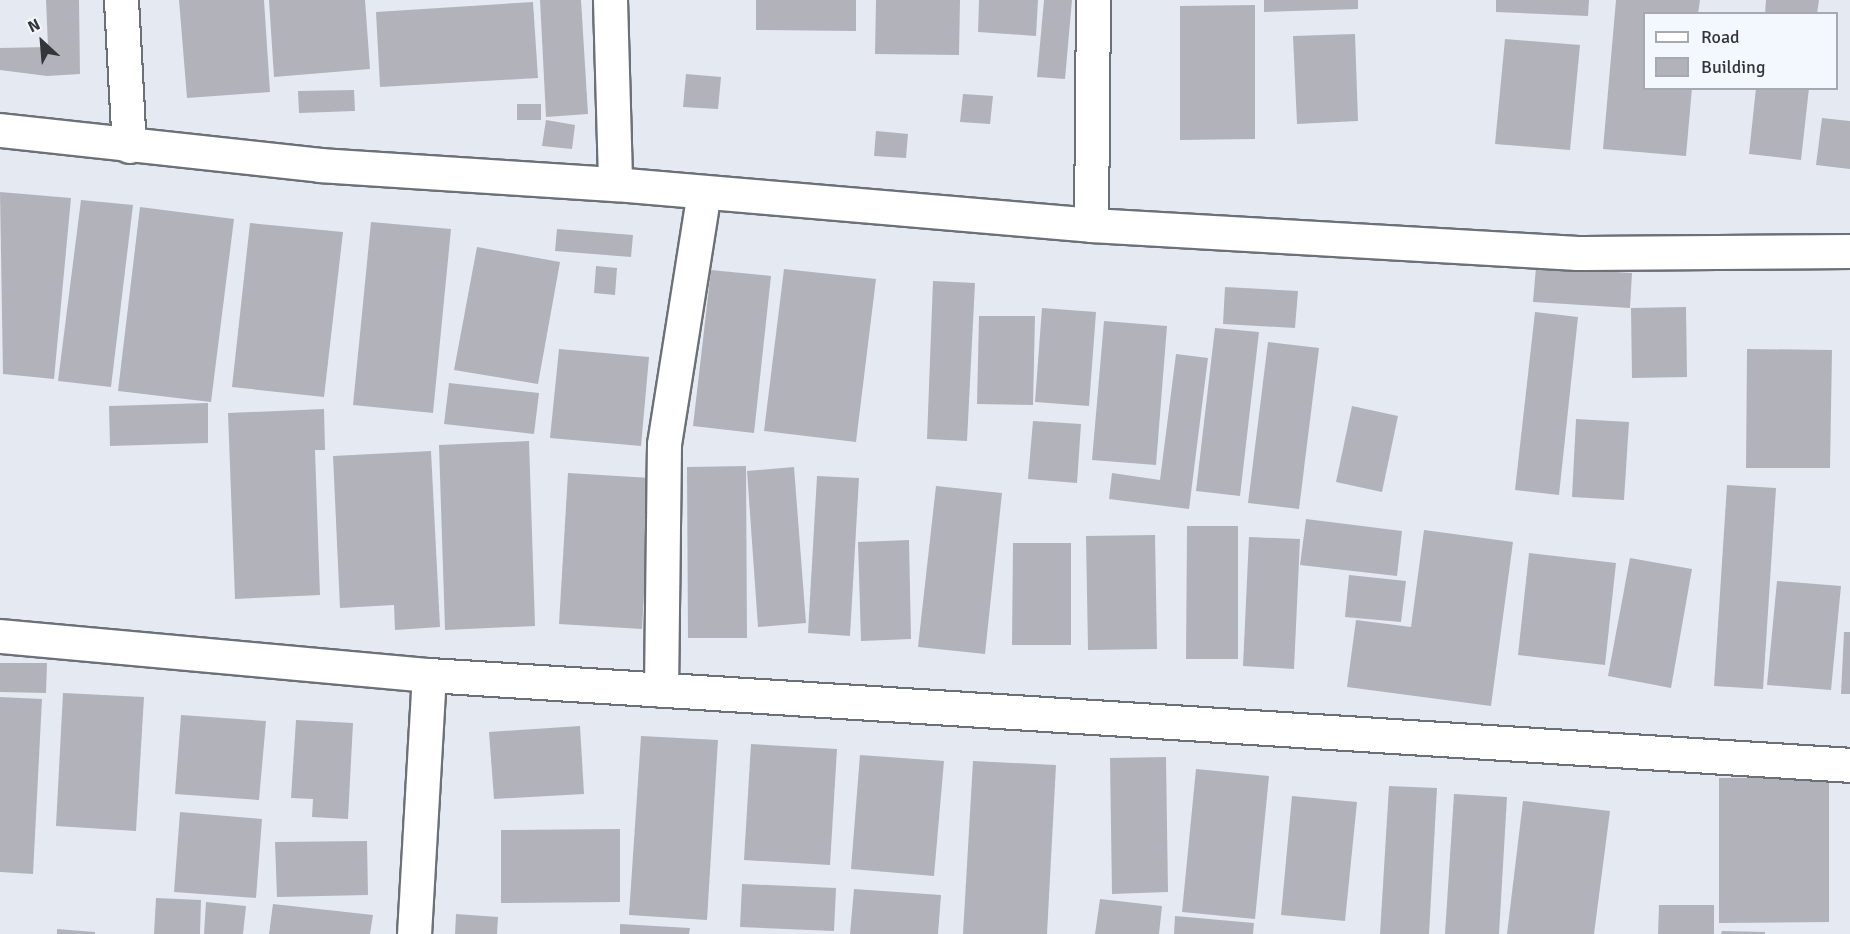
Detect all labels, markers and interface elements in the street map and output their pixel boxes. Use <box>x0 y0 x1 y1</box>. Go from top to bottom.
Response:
north arrow <box>12 12 72 72</box>
legend <box>1643 12 1838 90</box>
text: N <box>25 14 43 37</box>
text: Road <box>1701 26 1740 48</box>
text: Building <box>1701 56 1765 78</box>

